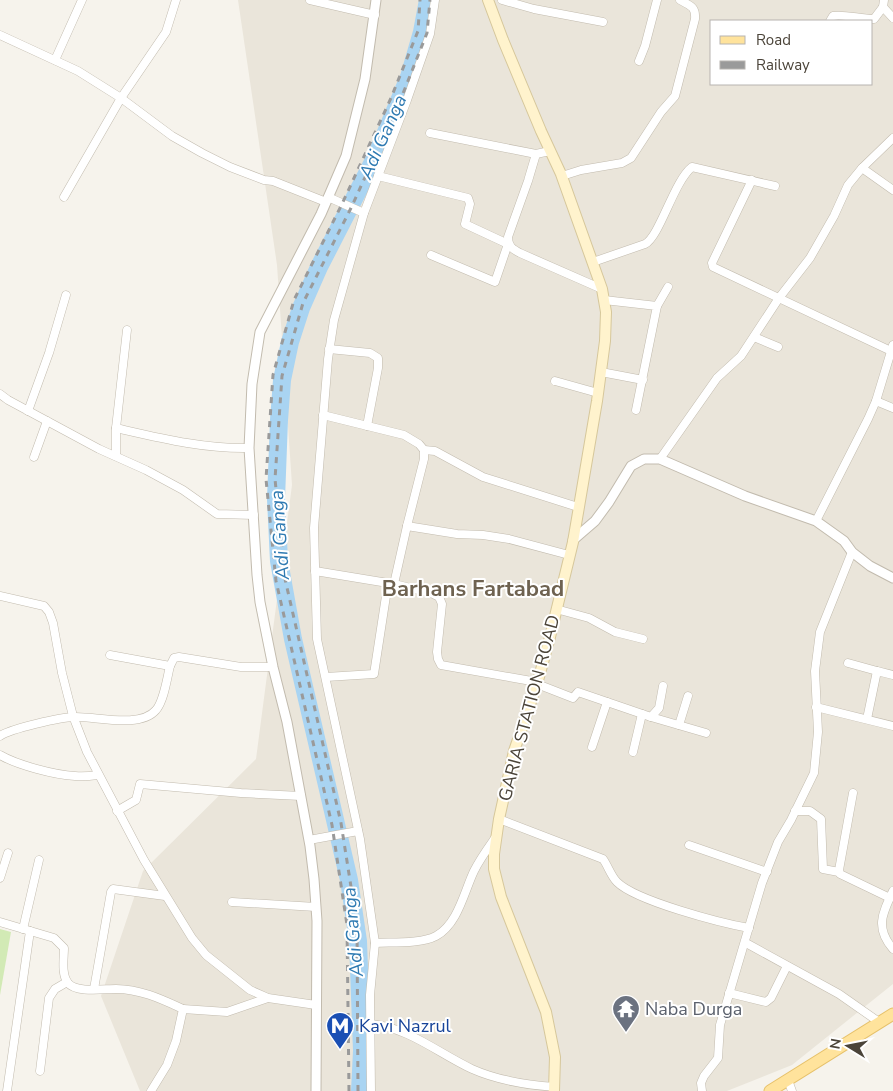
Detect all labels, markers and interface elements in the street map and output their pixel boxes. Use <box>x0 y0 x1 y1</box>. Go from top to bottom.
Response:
legend <box>710 20 873 85</box>
text: Road <box>756 30 791 50</box>
text: Railway <box>756 55 810 75</box>
water label: Adi Ganga <box>352 91 413 184</box>
water label: Adi Ganga <box>264 489 296 582</box>
district label: Barhans Fartabad <box>382 574 564 604</box>
street label: GARIA STATION ROAD <box>493 612 565 804</box>
water label: Adi Ganga <box>336 886 370 979</box>
temple icon: Naba Durga <box>611 994 641 1033</box>
place label: Naba Durga <box>645 997 742 1021</box>
metro station icon: Kavi Nazrul <box>325 1011 355 1050</box>
place label: Kavi Nazrul <box>359 1014 452 1038</box>
north arrow <box>823 1021 873 1071</box>
text: N <box>825 1037 846 1051</box>

